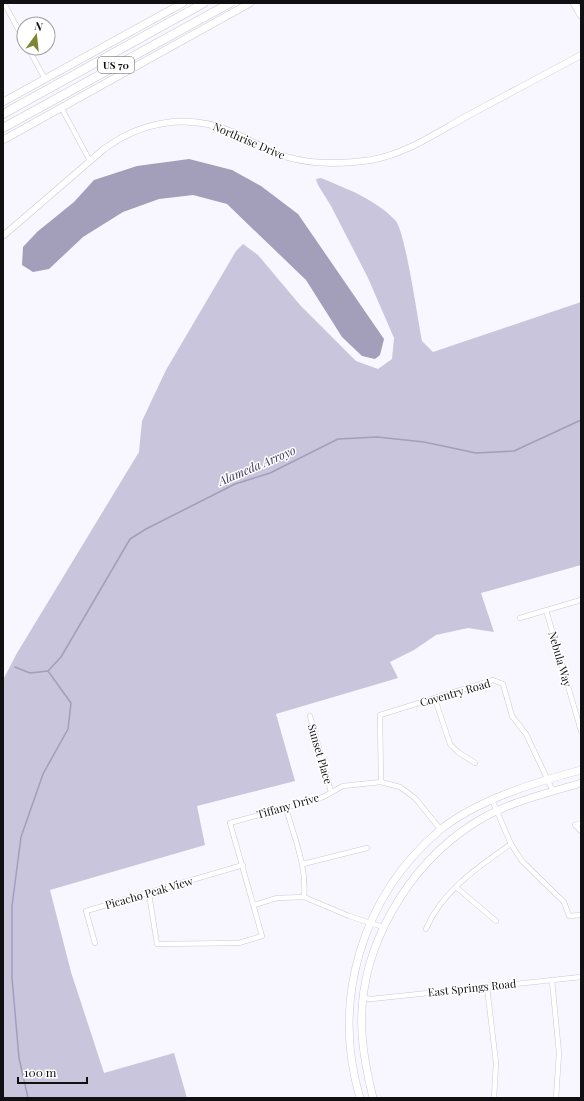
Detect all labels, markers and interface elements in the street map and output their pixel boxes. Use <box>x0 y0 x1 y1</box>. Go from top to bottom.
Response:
north arrow <box>16 16 56 56</box>
text: N <box>33 18 45 34</box>
road number: US 70 <box>98 57 134 73</box>
street label: Northrise Drive <box>211 119 288 163</box>
water label: Alameda Arroyo <box>214 441 298 489</box>
street label: Nebula Way <box>545 629 576 689</box>
street label: Coventry Road <box>418 675 492 710</box>
street label: Sunset Place <box>305 722 336 786</box>
street label: Tiffany Drive <box>255 789 321 822</box>
street label: Picacho Peak View <box>103 873 195 912</box>
street label: East Springs Road <box>427 975 518 1000</box>
scale bar <box>18 1059 87 1085</box>
text: 100 m <box>24 1064 57 1080</box>

